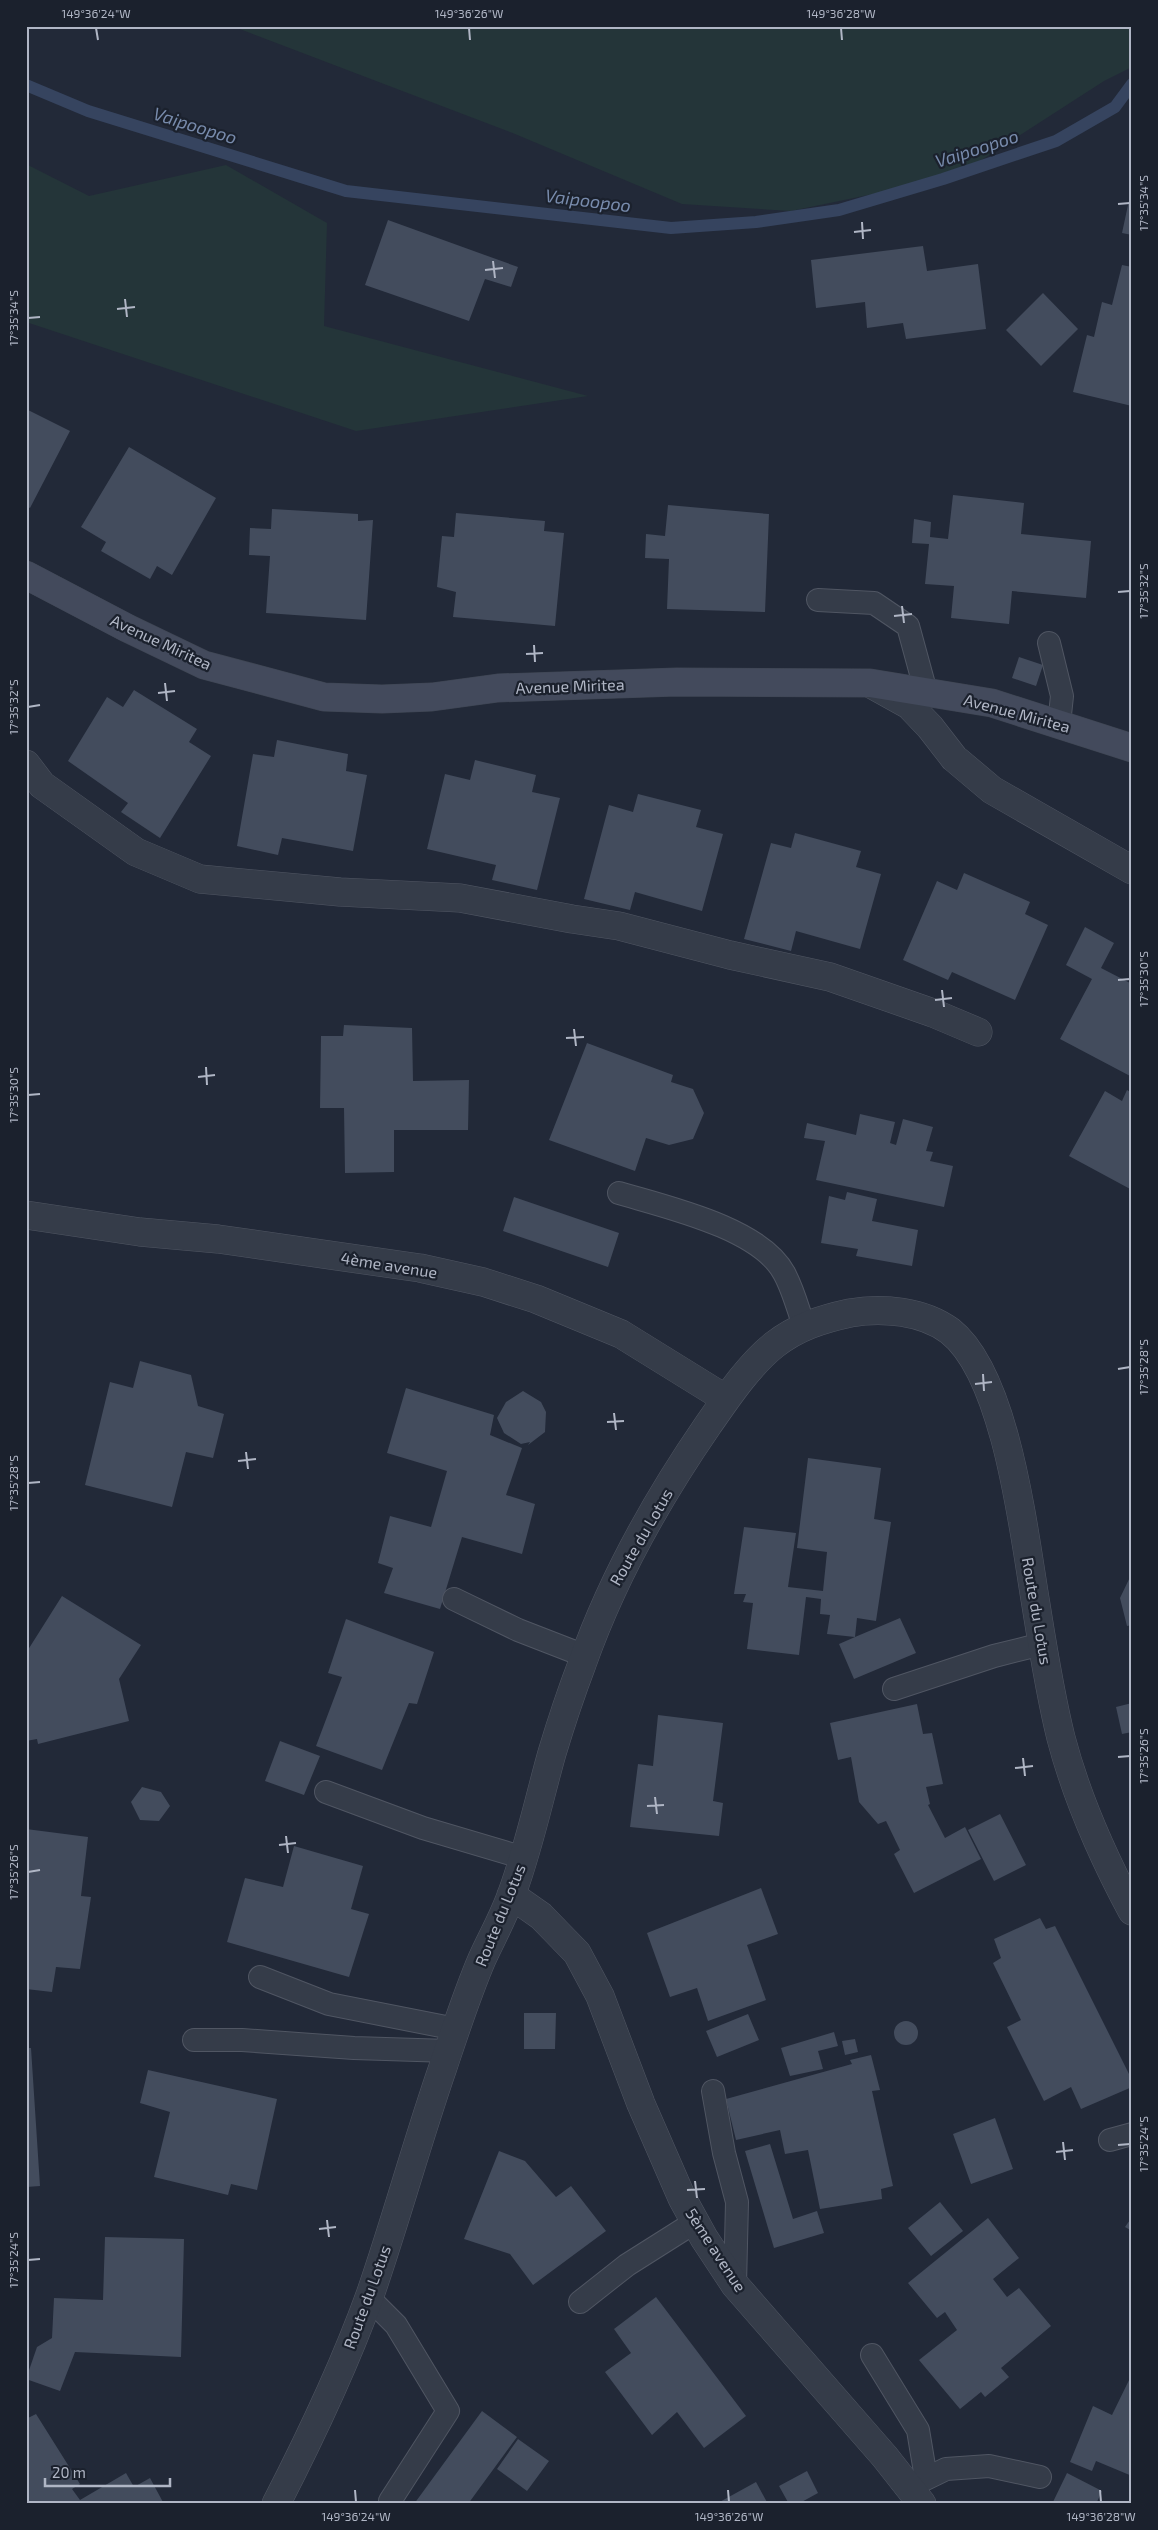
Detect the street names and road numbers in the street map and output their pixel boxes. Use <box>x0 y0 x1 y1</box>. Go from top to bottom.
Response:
street label: Avenue Miritea <box>108 610 215 673</box>
street label: Avenue Miritea <box>515 674 625 697</box>
street label: Avenue Miritea <box>962 689 1072 736</box>
street label: 4ème avenue <box>339 1248 439 1282</box>
street label: Route du Lotus <box>605 1485 676 1589</box>
street label: Route du Lotus <box>1019 1556 1056 1666</box>
street label: Route du Lotus <box>470 1861 529 1969</box>
street label: 5ème avenue <box>682 2204 751 2295</box>
street label: Route du Lotus <box>339 2242 394 2351</box>

